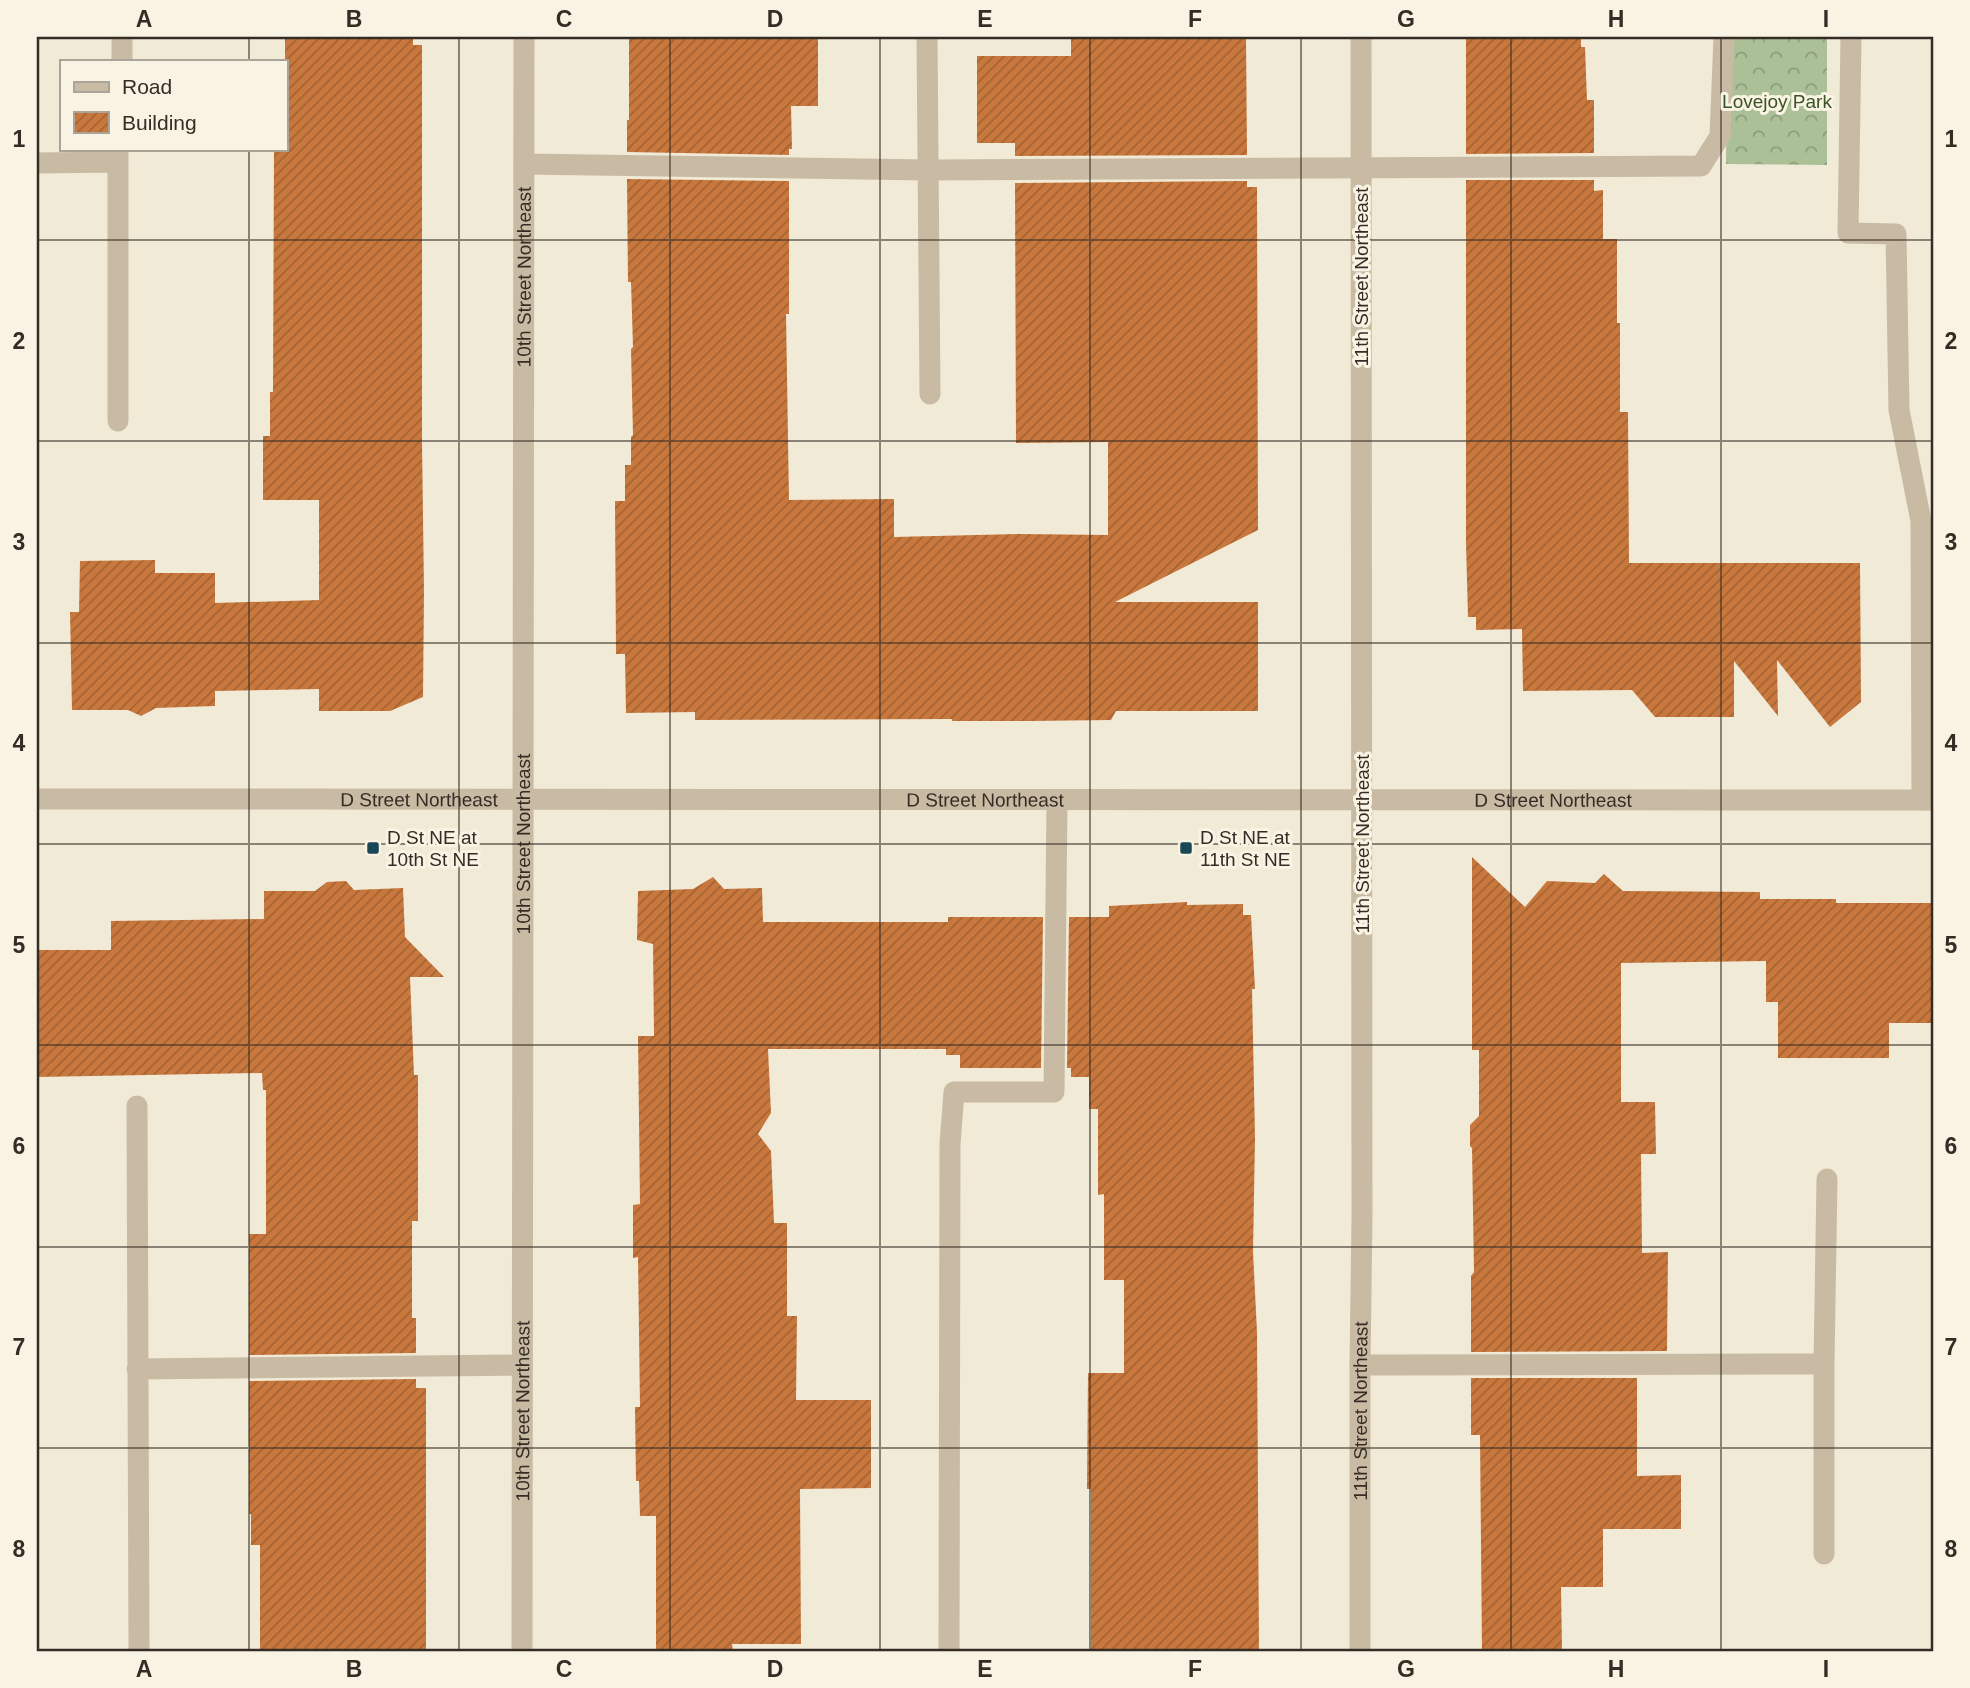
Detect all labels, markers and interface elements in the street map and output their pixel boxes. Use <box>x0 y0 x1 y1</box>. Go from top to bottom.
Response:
text: A <box>136 6 152 32</box>
text: B <box>346 6 362 32</box>
text: C <box>556 6 572 32</box>
text: D <box>767 6 783 32</box>
text: E <box>977 6 993 32</box>
text: F <box>1188 6 1202 32</box>
text: G <box>1397 6 1415 32</box>
text: H <box>1608 6 1624 32</box>
text: I <box>1823 6 1829 32</box>
legend <box>60 60 287 150</box>
text: Road <box>122 75 172 98</box>
park label: Lovejoy Park <box>1722 91 1832 112</box>
text: Building <box>122 111 197 134</box>
text: 1 <box>13 126 26 152</box>
text: 1 <box>1945 126 1958 152</box>
street label: 10th Street Northeast <box>514 186 535 367</box>
street label: 11th Street Northeast <box>1351 187 1372 367</box>
text: 2 <box>13 328 25 354</box>
text: 2 <box>1945 328 1957 354</box>
text: 3 <box>13 529 25 555</box>
text: 3 <box>1945 529 1957 555</box>
text: 4 <box>13 730 26 756</box>
text: 4 <box>1945 730 1958 756</box>
street label: 10th Street Northeast <box>513 753 534 934</box>
street label: 11th Street Northeast <box>1352 754 1373 934</box>
street label: D Street Northeast <box>340 789 498 810</box>
street label: D Street Northeast <box>906 789 1064 811</box>
street label: D Street Northeast <box>1474 790 1632 811</box>
place label: D St NE at 10th St NE <box>387 827 479 870</box>
place label: D St NE at 11th St NE <box>1200 827 1290 870</box>
marker: D St NE at 10th St NE <box>365 840 381 856</box>
marker: D St NE at 11th St NE <box>1178 840 1194 856</box>
text: 5 <box>13 932 26 958</box>
text: 5 <box>1945 932 1958 958</box>
text: 6 <box>13 1133 25 1159</box>
text: 6 <box>1945 1133 1957 1159</box>
street label: 10th Street Northeast <box>512 1320 533 1501</box>
street label: 11th Street Northeast <box>1350 1320 1372 1501</box>
text: 7 <box>13 1334 25 1360</box>
text: 7 <box>1945 1334 1957 1360</box>
text: 8 <box>13 1536 26 1562</box>
text: 8 <box>1945 1536 1958 1562</box>
text: A <box>136 1656 152 1682</box>
text: B <box>346 1656 362 1682</box>
text: C <box>556 1656 572 1682</box>
text: D <box>767 1656 783 1682</box>
text: E <box>977 1656 993 1682</box>
text: F <box>1188 1656 1202 1682</box>
text: G <box>1397 1656 1415 1682</box>
text: H <box>1608 1656 1624 1682</box>
text: I <box>1823 1656 1829 1682</box>

